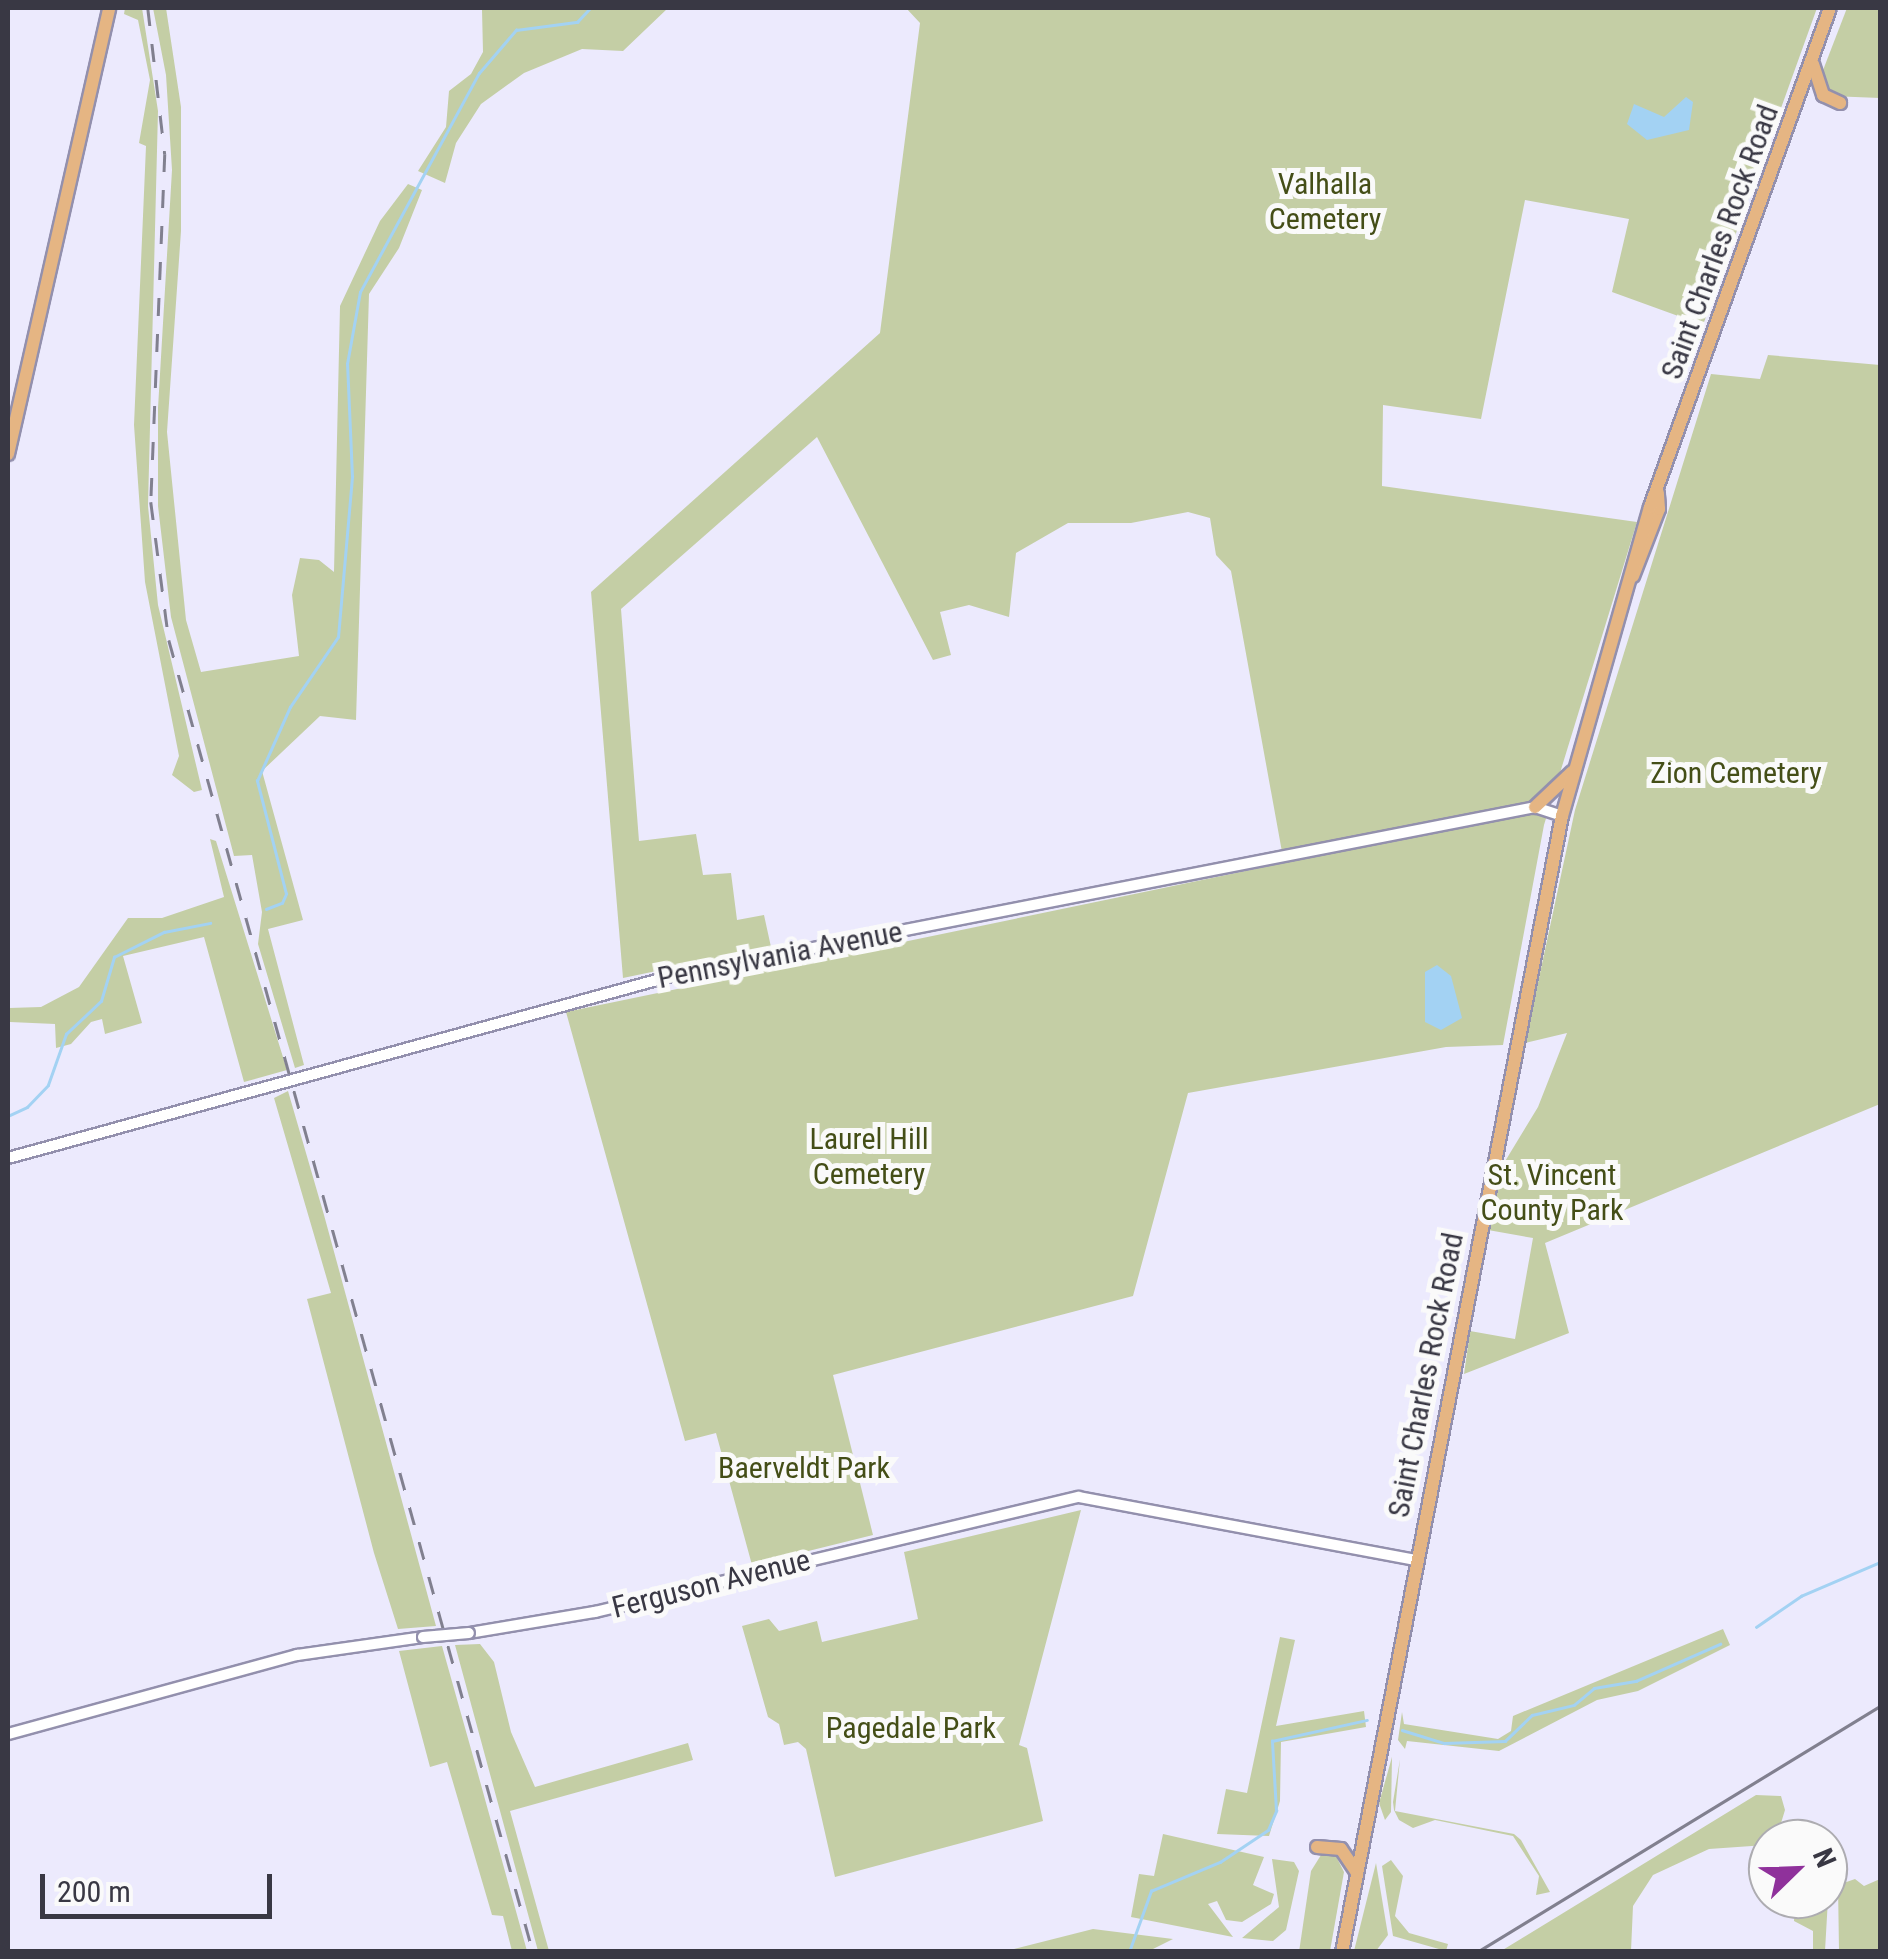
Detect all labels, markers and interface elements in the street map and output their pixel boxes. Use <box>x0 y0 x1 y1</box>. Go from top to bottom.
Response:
street label: Saint Charles Rock Road <box>1654 100 1786 384</box>
park label: Valhalla Cemetery <box>1269 166 1381 236</box>
park label: Zion Cemetery <box>1650 755 1822 791</box>
street label: Pennsylvania Avenue <box>655 914 905 996</box>
park label: Laurel Hill Cemetery <box>809 1121 929 1192</box>
park label: St. Vincent County Park <box>1481 1157 1623 1228</box>
street label: Saint Charles Rock Road <box>1381 1230 1471 1520</box>
park label: Baerveldt Park <box>718 1450 890 1486</box>
street label: Ferguson Avenue <box>608 1542 814 1626</box>
park label: Pagedale Park <box>826 1710 996 1746</box>
north arrow <box>1748 1819 1848 1919</box>
text: N <box>1806 1844 1843 1872</box>
scale bar <box>45 1854 278 1916</box>
text: 200 m <box>57 1874 131 1909</box>

